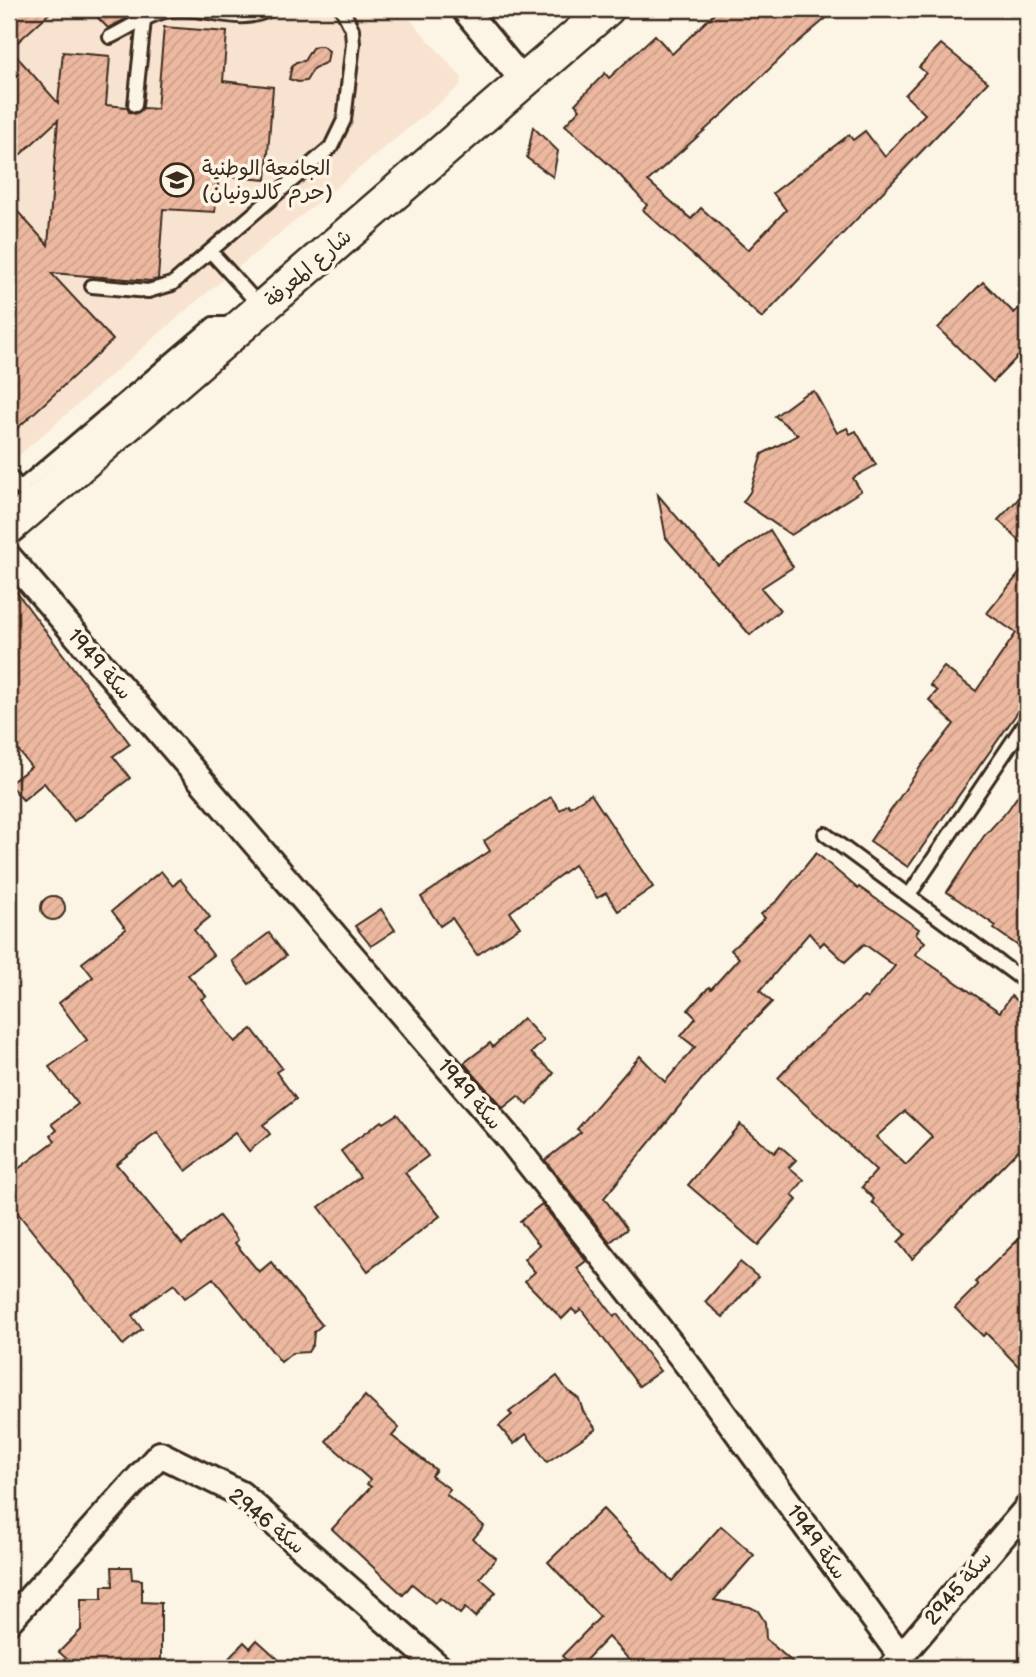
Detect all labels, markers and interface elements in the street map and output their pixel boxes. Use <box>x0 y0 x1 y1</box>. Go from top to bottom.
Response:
place label: الجامعة الوطنية (حرم كالدونيان) <box>202 156 333 208</box>
school or university icon: الجامعة الوطنية (حرم كالدونيان) <box>158 161 196 199</box>
street label: شارع المعرفة <box>260 224 358 314</box>
street label: سكة 1949 <box>62 624 137 705</box>
street label: سكة 1949 <box>432 1054 507 1135</box>
street label: سكة 2946 <box>224 1483 310 1560</box>
street label: سكة 1949 <box>781 1500 852 1584</box>
street label: سكة 2945 <box>919 1546 997 1631</box>

